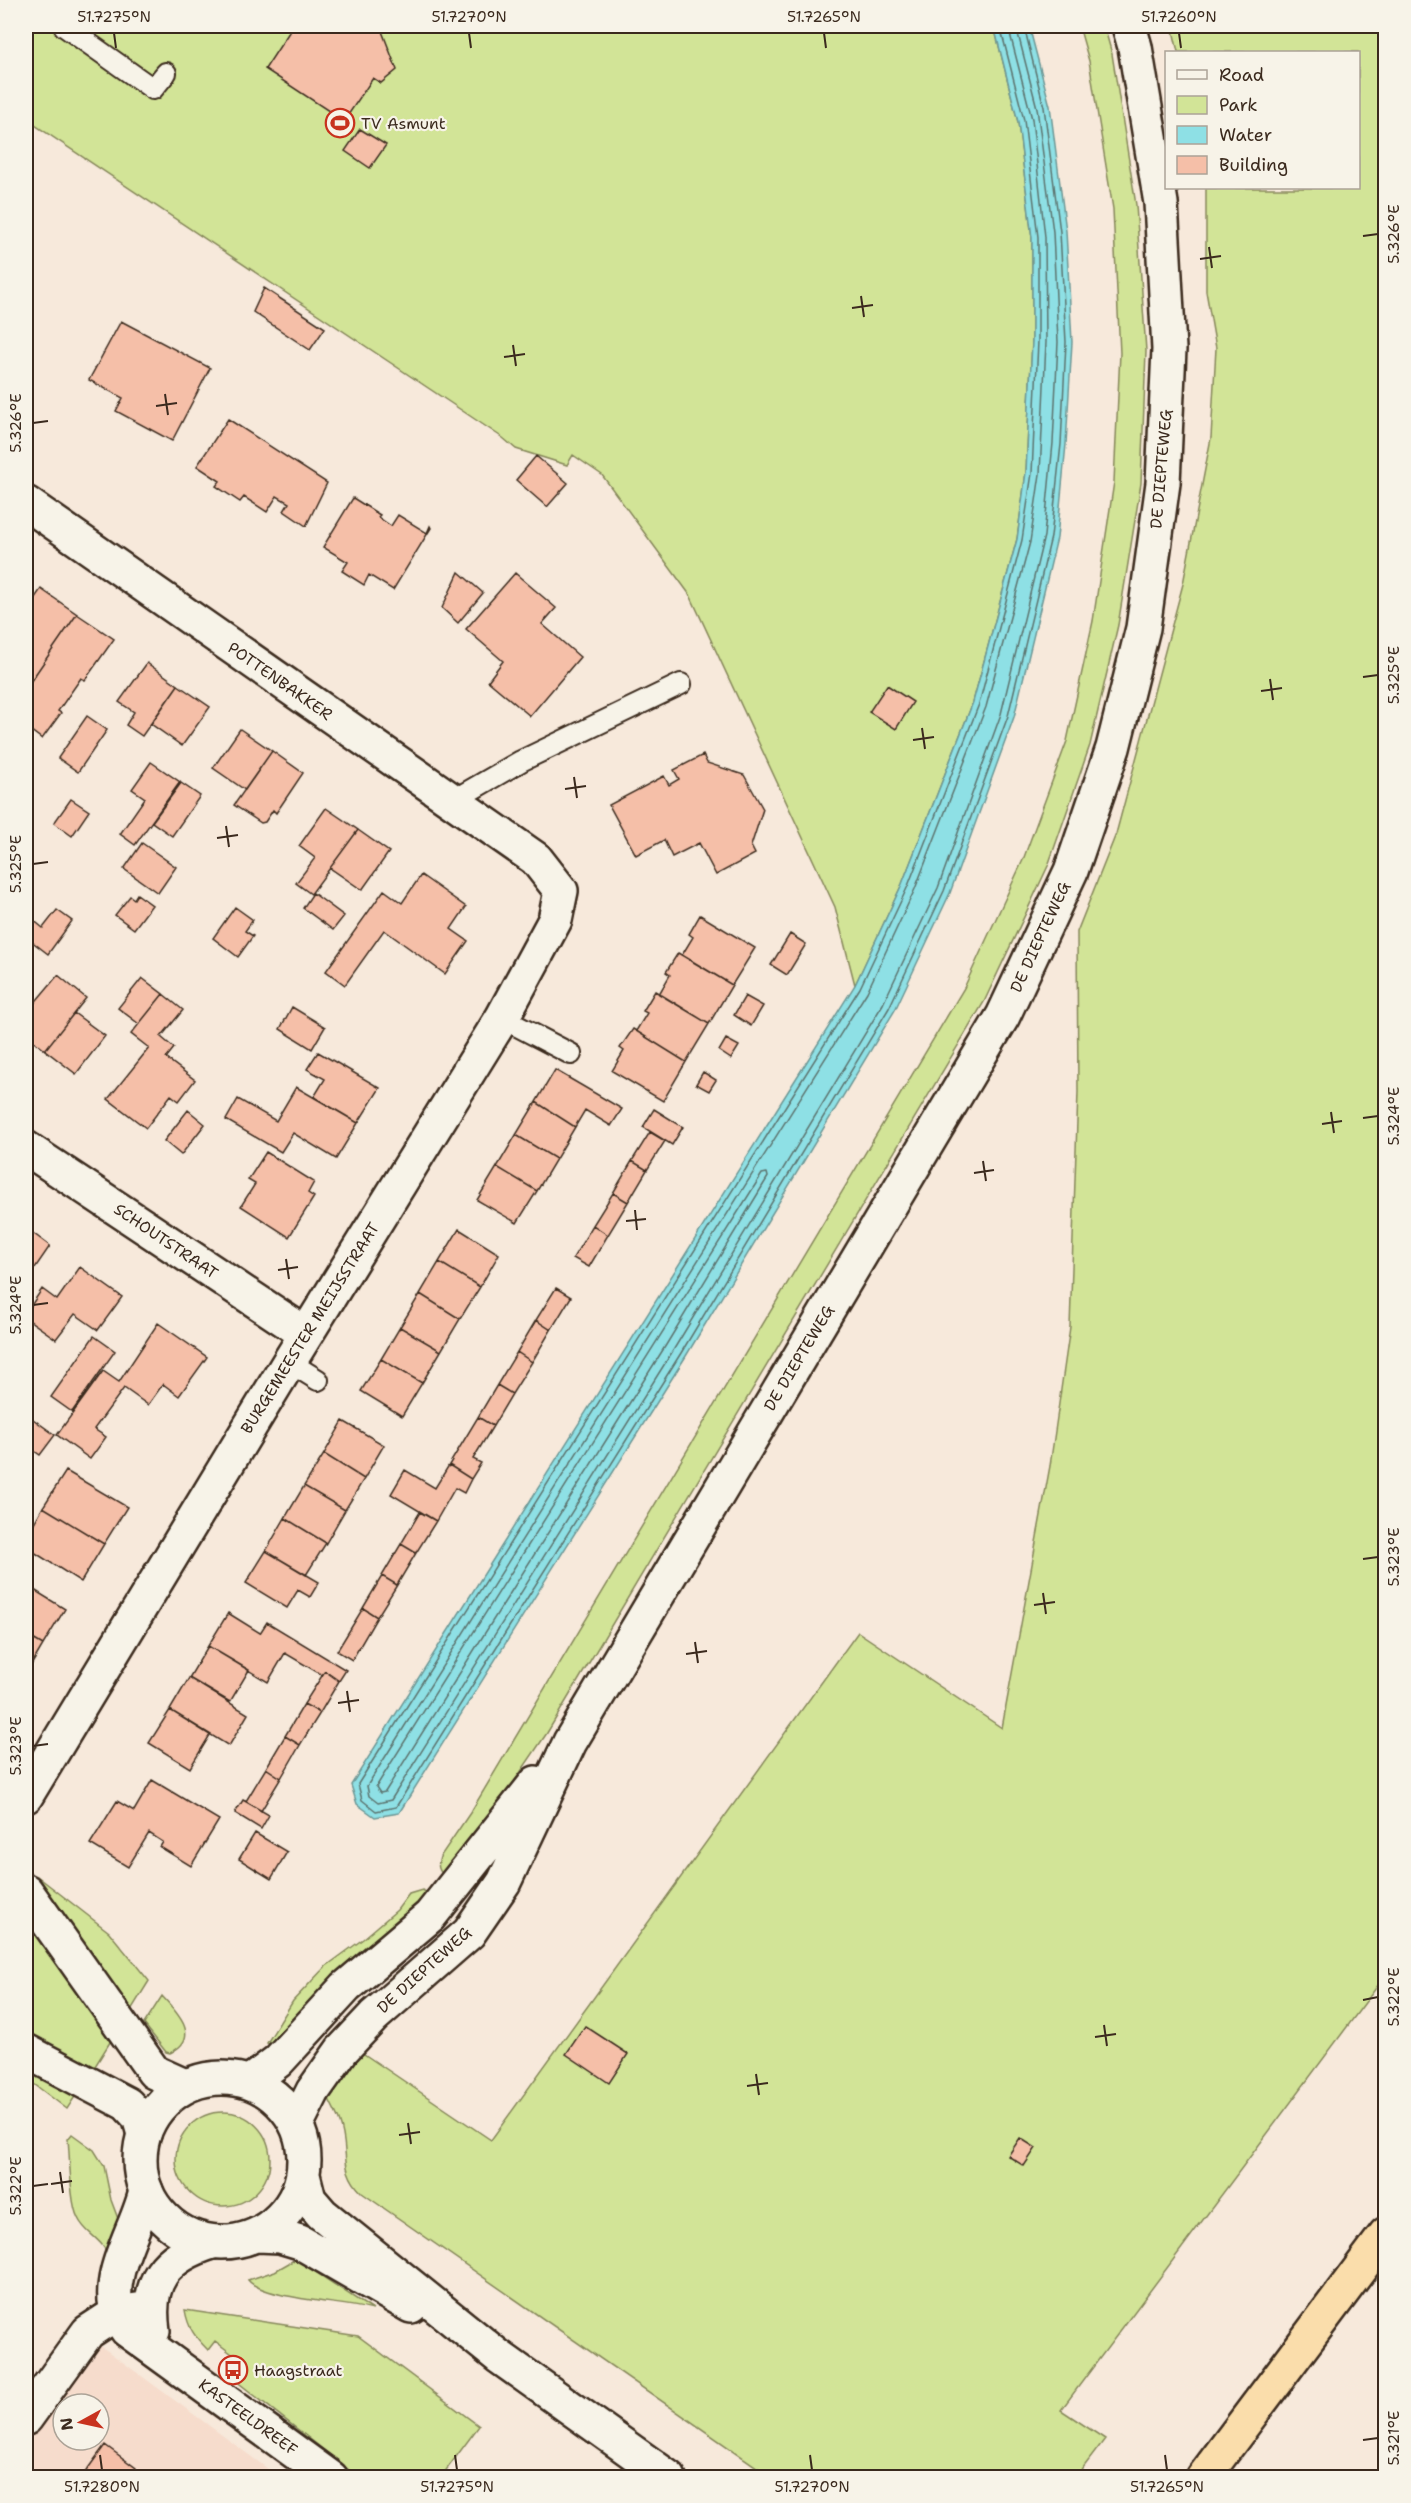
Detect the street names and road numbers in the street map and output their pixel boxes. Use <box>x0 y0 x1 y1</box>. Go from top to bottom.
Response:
street label: DE DIEPTEWEG <box>1145 408 1177 530</box>
street label: POTTENBAKKER <box>224 637 336 725</box>
street label: DE DIEPTEWEG <box>1005 878 1075 996</box>
street label: SCHOUTSTRAAT <box>110 1198 222 1284</box>
street label: BURGEMEESTER MEIJSSTRAAT <box>236 1218 384 1438</box>
street label: DE DIEPTEWEG <box>759 1301 839 1415</box>
street label: DE DIEPTEWEG <box>372 1922 476 2018</box>
street label: KASTEELDREEF <box>194 2374 302 2460</box>

